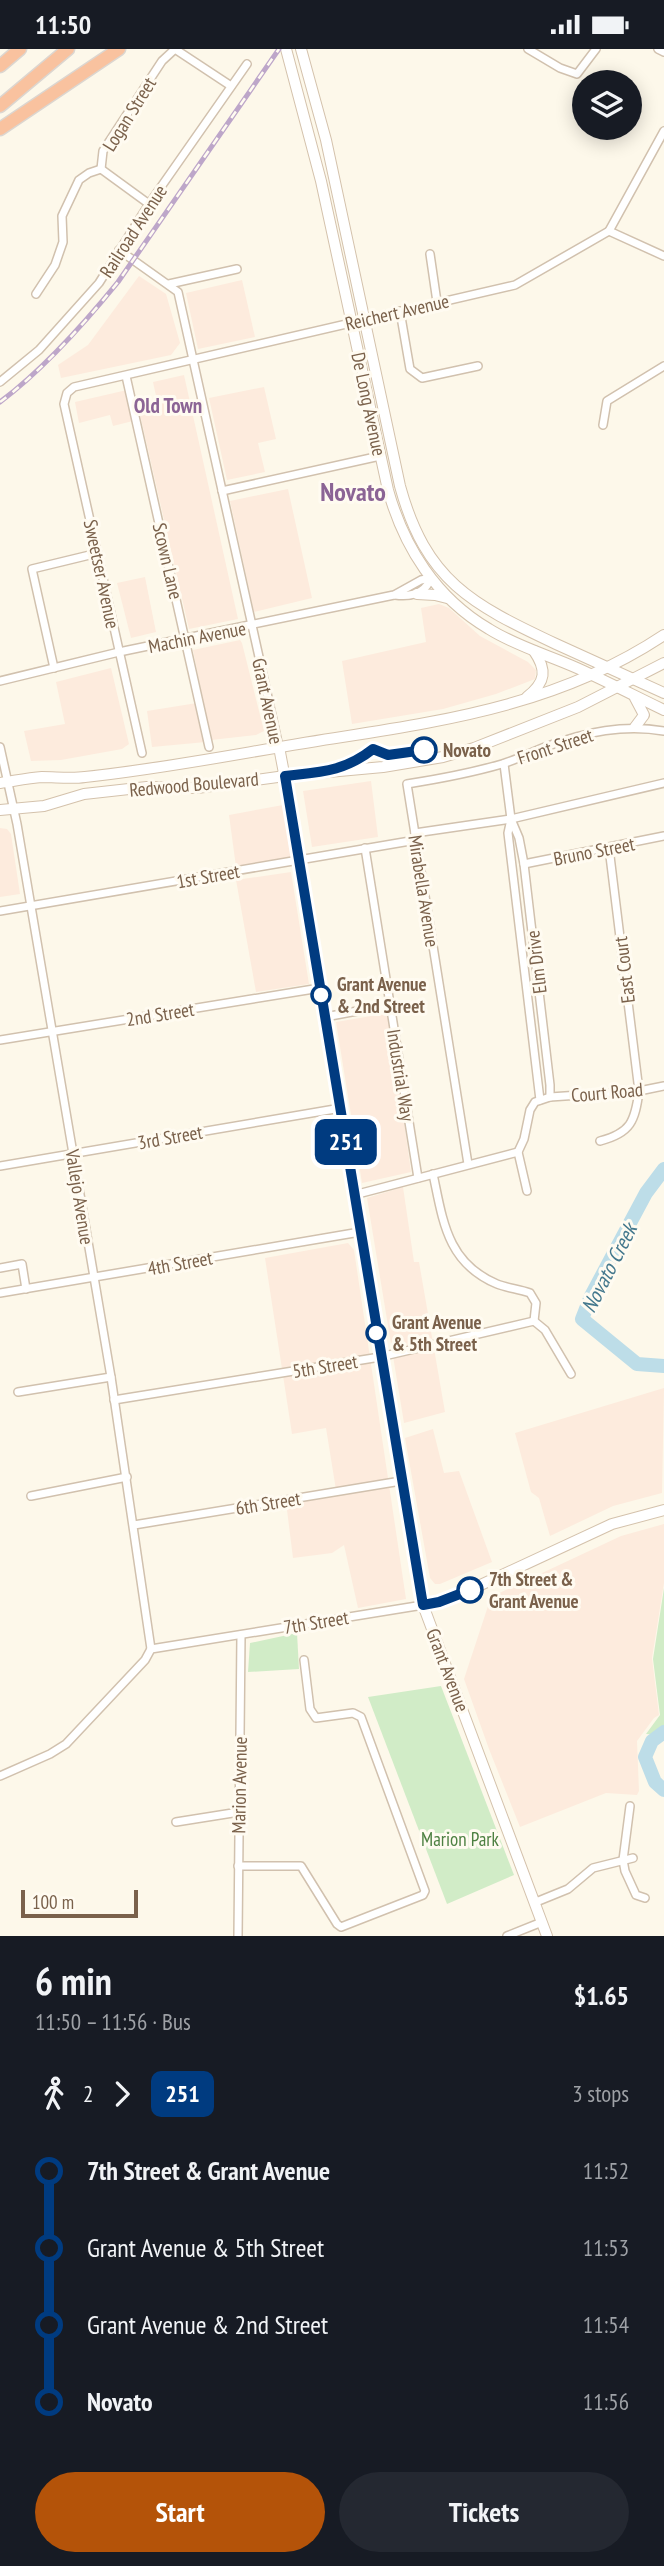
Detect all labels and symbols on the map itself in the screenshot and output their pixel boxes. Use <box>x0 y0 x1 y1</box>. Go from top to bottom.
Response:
street label: Logan Street <box>97 72 162 155</box>
street label: Railroad Avenue <box>94 180 172 282</box>
street label: Reichert Avenue <box>343 288 451 336</box>
street label: De Long Avenue <box>346 350 392 458</box>
district label: Old Town <box>134 392 202 419</box>
district label: Novato <box>320 475 386 508</box>
street label: Sweetser Avenue <box>79 517 125 631</box>
street label: Scown Lane <box>148 520 188 602</box>
street label: Machin Avenue <box>146 616 248 658</box>
street label: Grant Avenue <box>247 656 289 746</box>
street label: Front Street <box>514 722 597 769</box>
marker: Novato <box>411 737 437 763</box>
place label: Novato <box>443 738 491 762</box>
street label: Redwood Boulevard <box>128 766 260 802</box>
street label: Bruno Street <box>551 831 637 871</box>
street label: Mirabella Avenue <box>403 833 445 949</box>
street label: 1st Street <box>175 859 242 893</box>
street label: Elm Drive <box>520 929 552 995</box>
street label: East Court <box>608 935 640 1005</box>
place label: Grant Avenue & 2nd Street <box>337 972 427 1018</box>
marker: Grant Avenue & 2nd Street <box>311 985 331 1005</box>
street label: 2nd Street <box>124 997 196 1031</box>
street label: Industrial Way <box>382 1027 420 1124</box>
street label: Court Road <box>570 1077 644 1107</box>
street label: 3rd Street <box>136 1119 205 1154</box>
line badge: 251 <box>306 1119 386 1165</box>
street label: Vallejo Avenue <box>60 1147 99 1247</box>
water label: Novato Creek <box>575 1216 644 1317</box>
street label: 4th Street <box>146 1245 215 1281</box>
place label: Grant Avenue & 5th Street <box>392 1310 482 1356</box>
marker: Grant Avenue & 5th Street <box>366 1323 386 1343</box>
street label: 5th Street <box>291 1349 360 1383</box>
street label: 6th Street <box>234 1486 303 1520</box>
place label: 7th Street & Grant Avenue <box>489 1567 579 1613</box>
marker: 7th Street & Grant Avenue <box>457 1577 483 1603</box>
street label: 7th Street <box>282 1605 351 1639</box>
street label: Grant Avenue <box>421 1625 475 1715</box>
street label: Marion Avenue <box>226 1736 252 1834</box>
park label: Marion Park <box>421 1827 500 1851</box>
scale bar <box>21 1887 138 1919</box>

